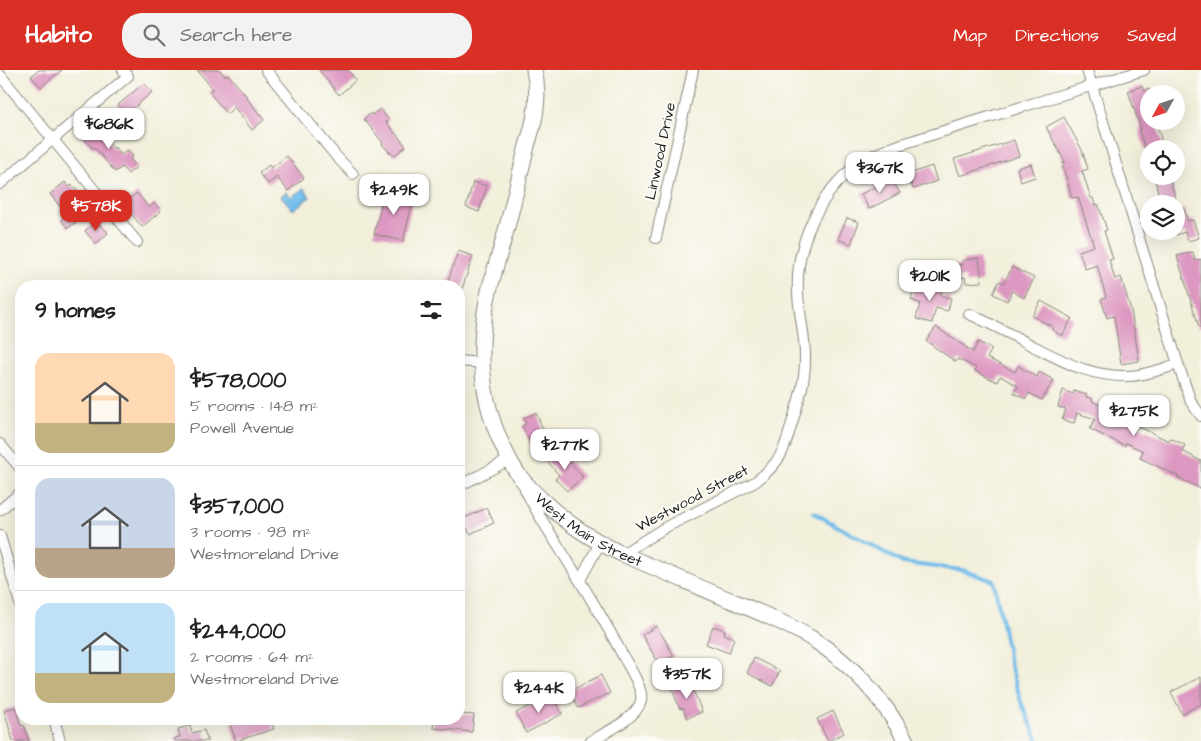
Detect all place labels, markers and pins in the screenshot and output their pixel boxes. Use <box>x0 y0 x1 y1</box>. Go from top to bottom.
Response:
pin: $686K <box>74 108 144 150</box>
pin: $367K <box>845 152 915 194</box>
pin: $249K <box>359 174 429 216</box>
pin: $578K <box>61 190 131 232</box>
pin: $201K <box>895 260 965 302</box>
pin: $275K <box>1099 394 1169 437</box>
pin: $277K <box>530 428 600 471</box>
pin: $357K <box>652 658 722 700</box>
pin: $244K <box>504 672 574 714</box>

